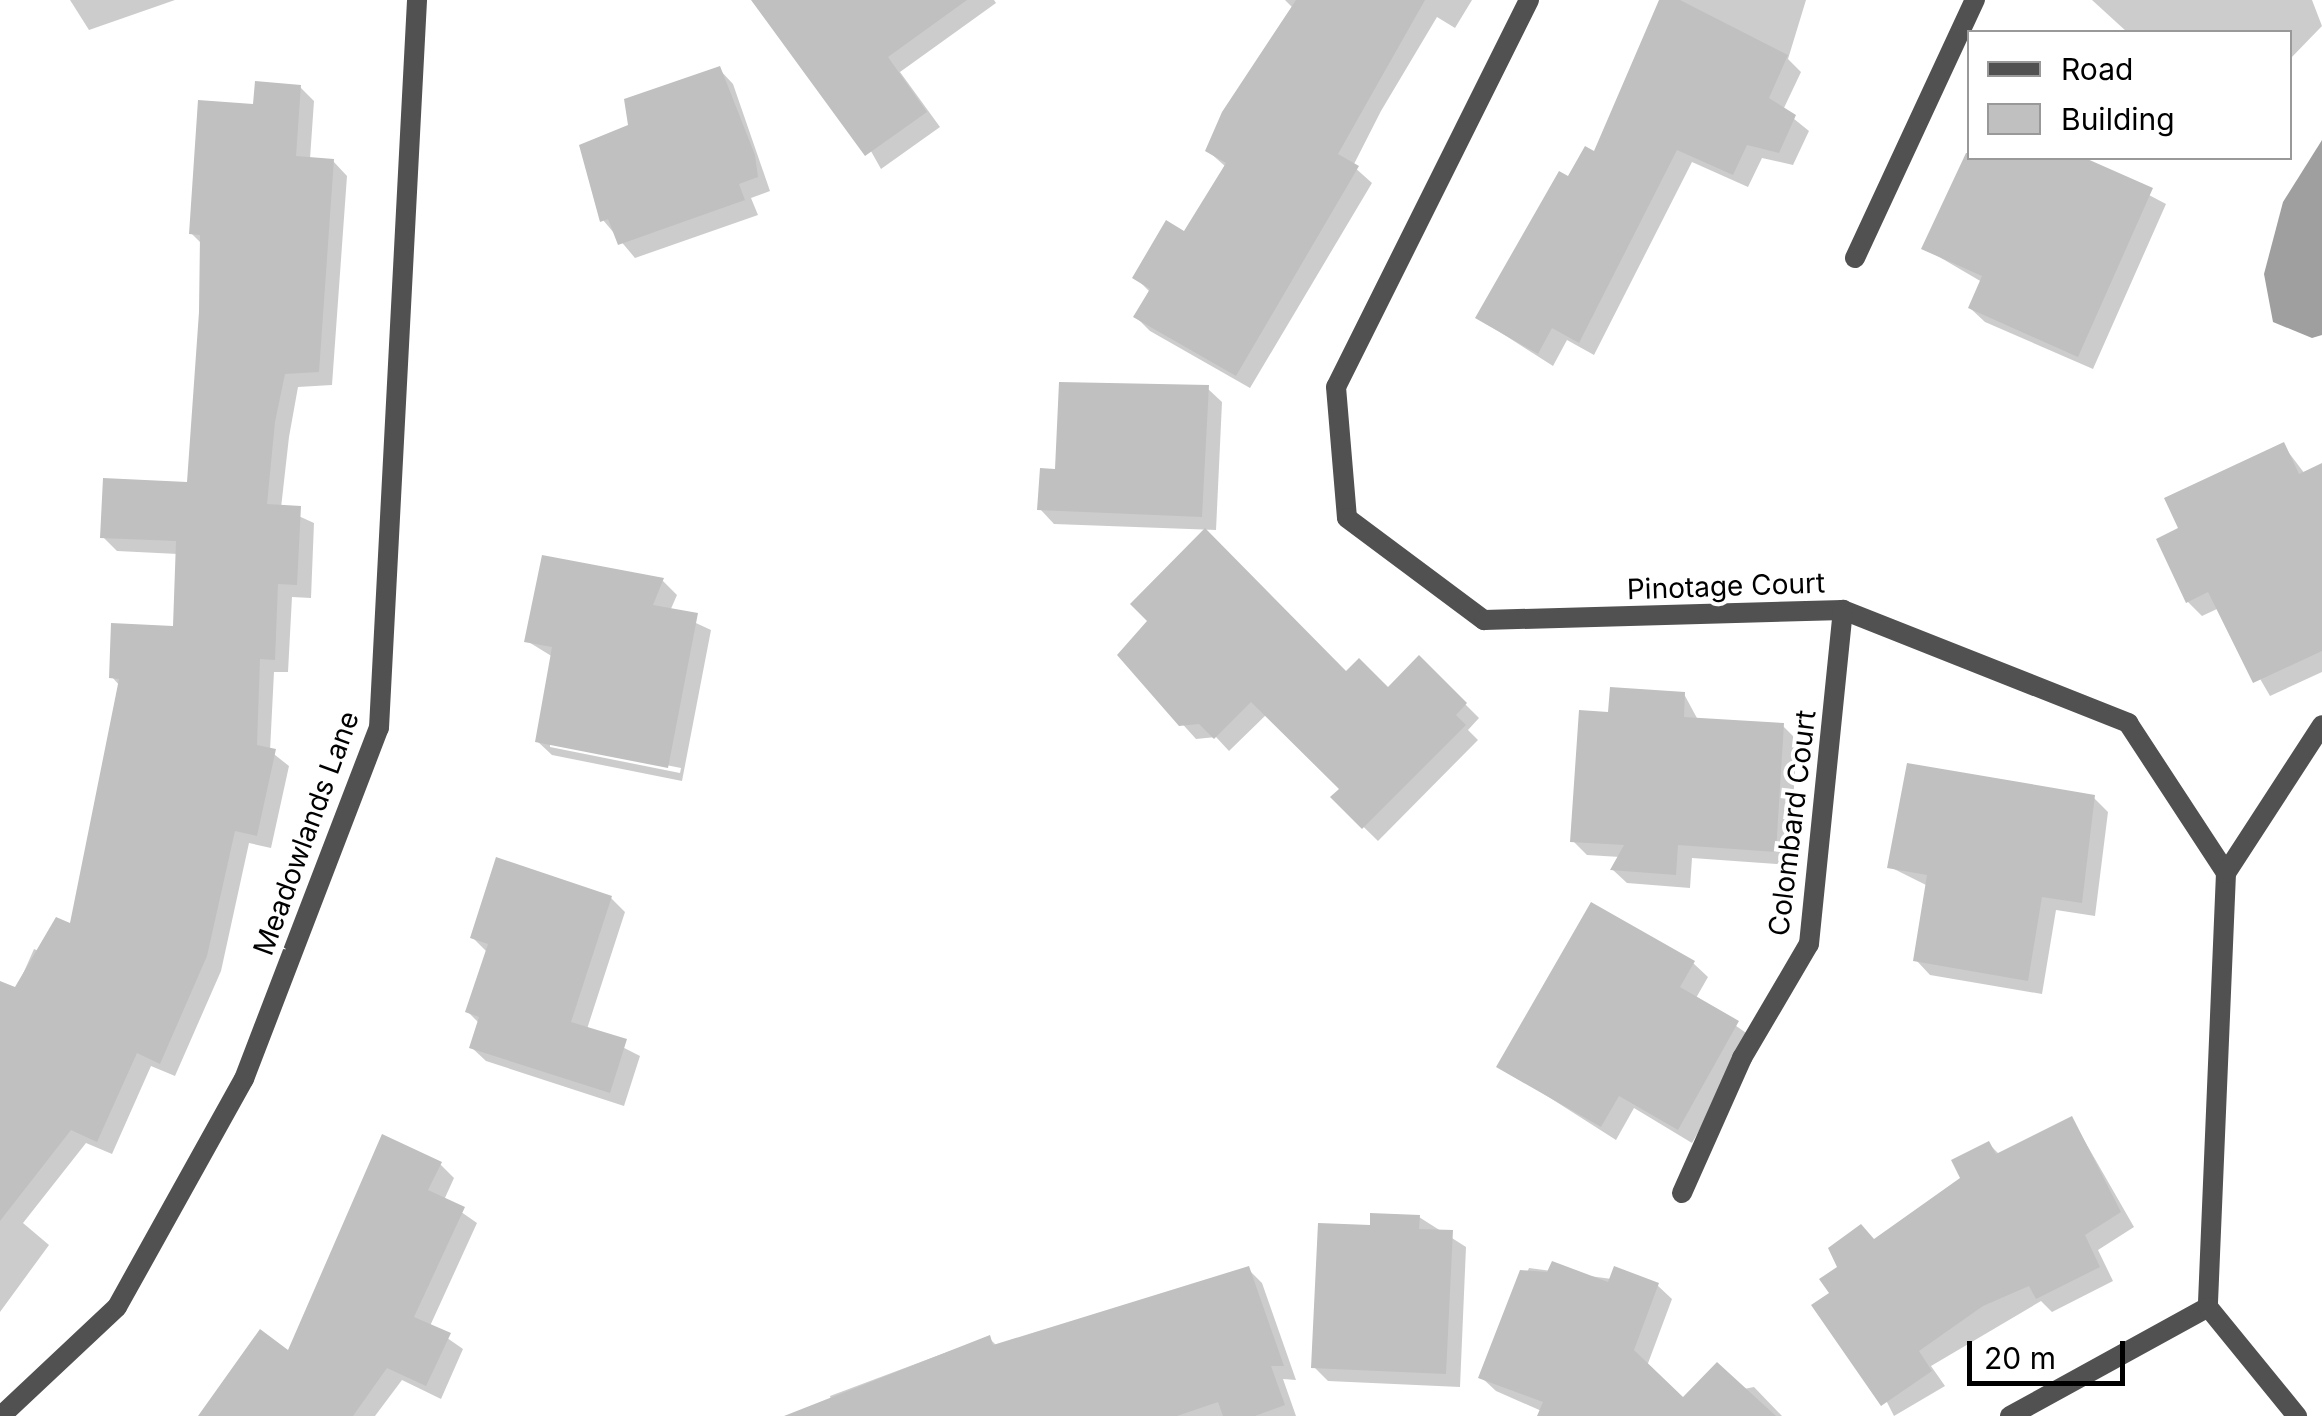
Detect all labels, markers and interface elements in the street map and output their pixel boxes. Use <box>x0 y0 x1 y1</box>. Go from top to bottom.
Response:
legend <box>1967 30 2292 160</box>
text: Road <box>2061 51 2133 87</box>
text: Building <box>2061 101 2175 137</box>
street label: Pinotage Court <box>1626 566 1826 606</box>
street label: Meadowlands Lane <box>246 706 366 960</box>
street label: Colombard Court <box>1761 708 1823 938</box>
scale bar <box>1972 1321 2130 1383</box>
text: 20 m <box>1984 1340 2056 1376</box>

